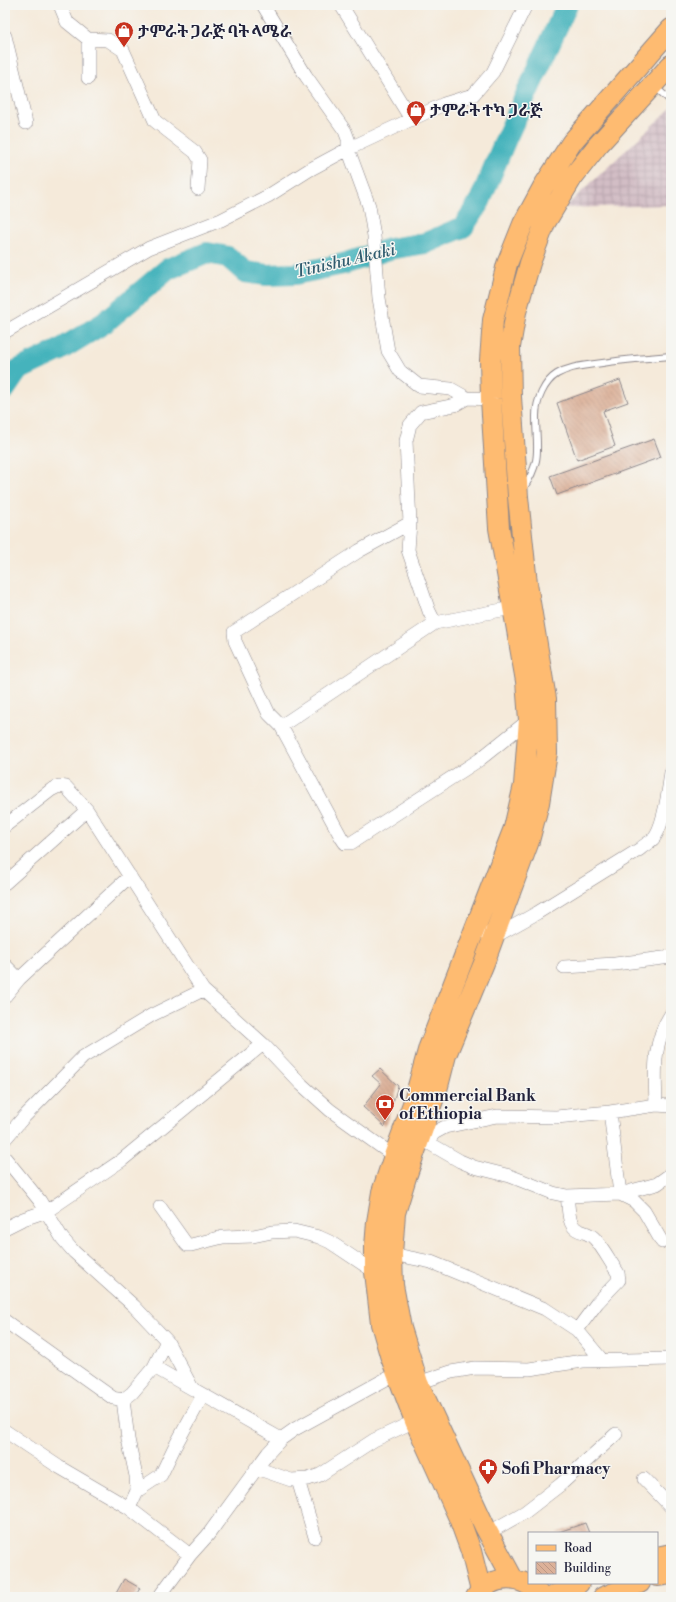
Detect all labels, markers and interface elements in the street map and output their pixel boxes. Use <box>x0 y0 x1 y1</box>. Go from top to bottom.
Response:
shop icon: ታምራት ጋራጅ ባት ላሜራ <box>113 20 135 48</box>
place label: ታምራት ጋራጅ ባት ላሜራ <box>138 22 292 42</box>
shop icon: ታምራት ተካ ጋራጅ <box>405 99 427 127</box>
place label: ታምራት ተካ ጋራጅ <box>430 101 543 121</box>
water label: Tinishu Akaki <box>293 239 399 283</box>
place label: Commercial Bank of Ethiopia <box>399 1086 537 1124</box>
bank icon: Commercial Bank of Ethiopia <box>374 1093 396 1121</box>
pharmacy icon: Sofi Pharmacy <box>477 1457 499 1485</box>
place label: Sofi Pharmacy <box>502 1459 611 1479</box>
legend <box>528 1532 658 1584</box>
text: Road <box>564 1541 592 1556</box>
text: Building <box>563 1561 612 1576</box>

